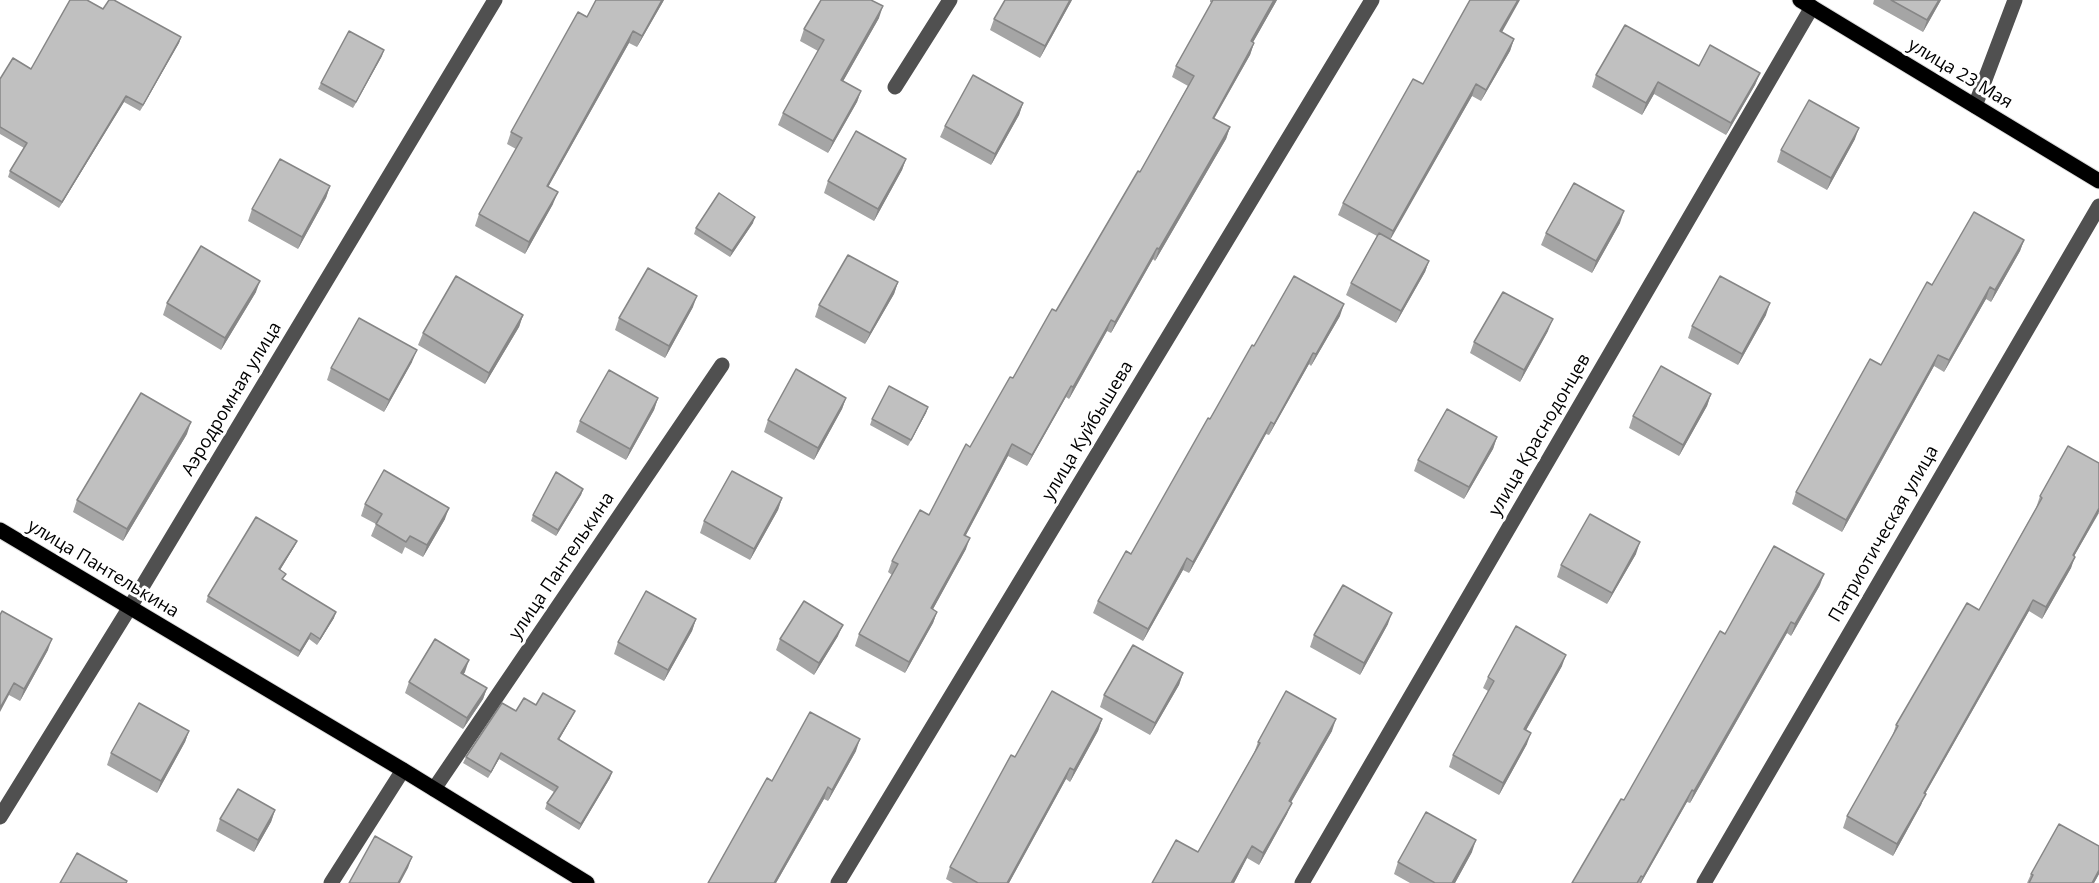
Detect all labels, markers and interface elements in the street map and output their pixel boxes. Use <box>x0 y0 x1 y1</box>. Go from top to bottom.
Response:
street label: улица 23 Мая <box>1904 34 2016 114</box>
street label: Аэродромная улица <box>178 318 286 480</box>
street label: улица Краснодонцев <box>1485 350 1595 520</box>
street label: улица Куйбышева <box>1038 357 1138 505</box>
street label: Патриотическая улица <box>1825 442 1943 626</box>
street label: улица Пантелькина <box>505 488 619 644</box>
street label: улица Пантелькина <box>23 515 183 623</box>

